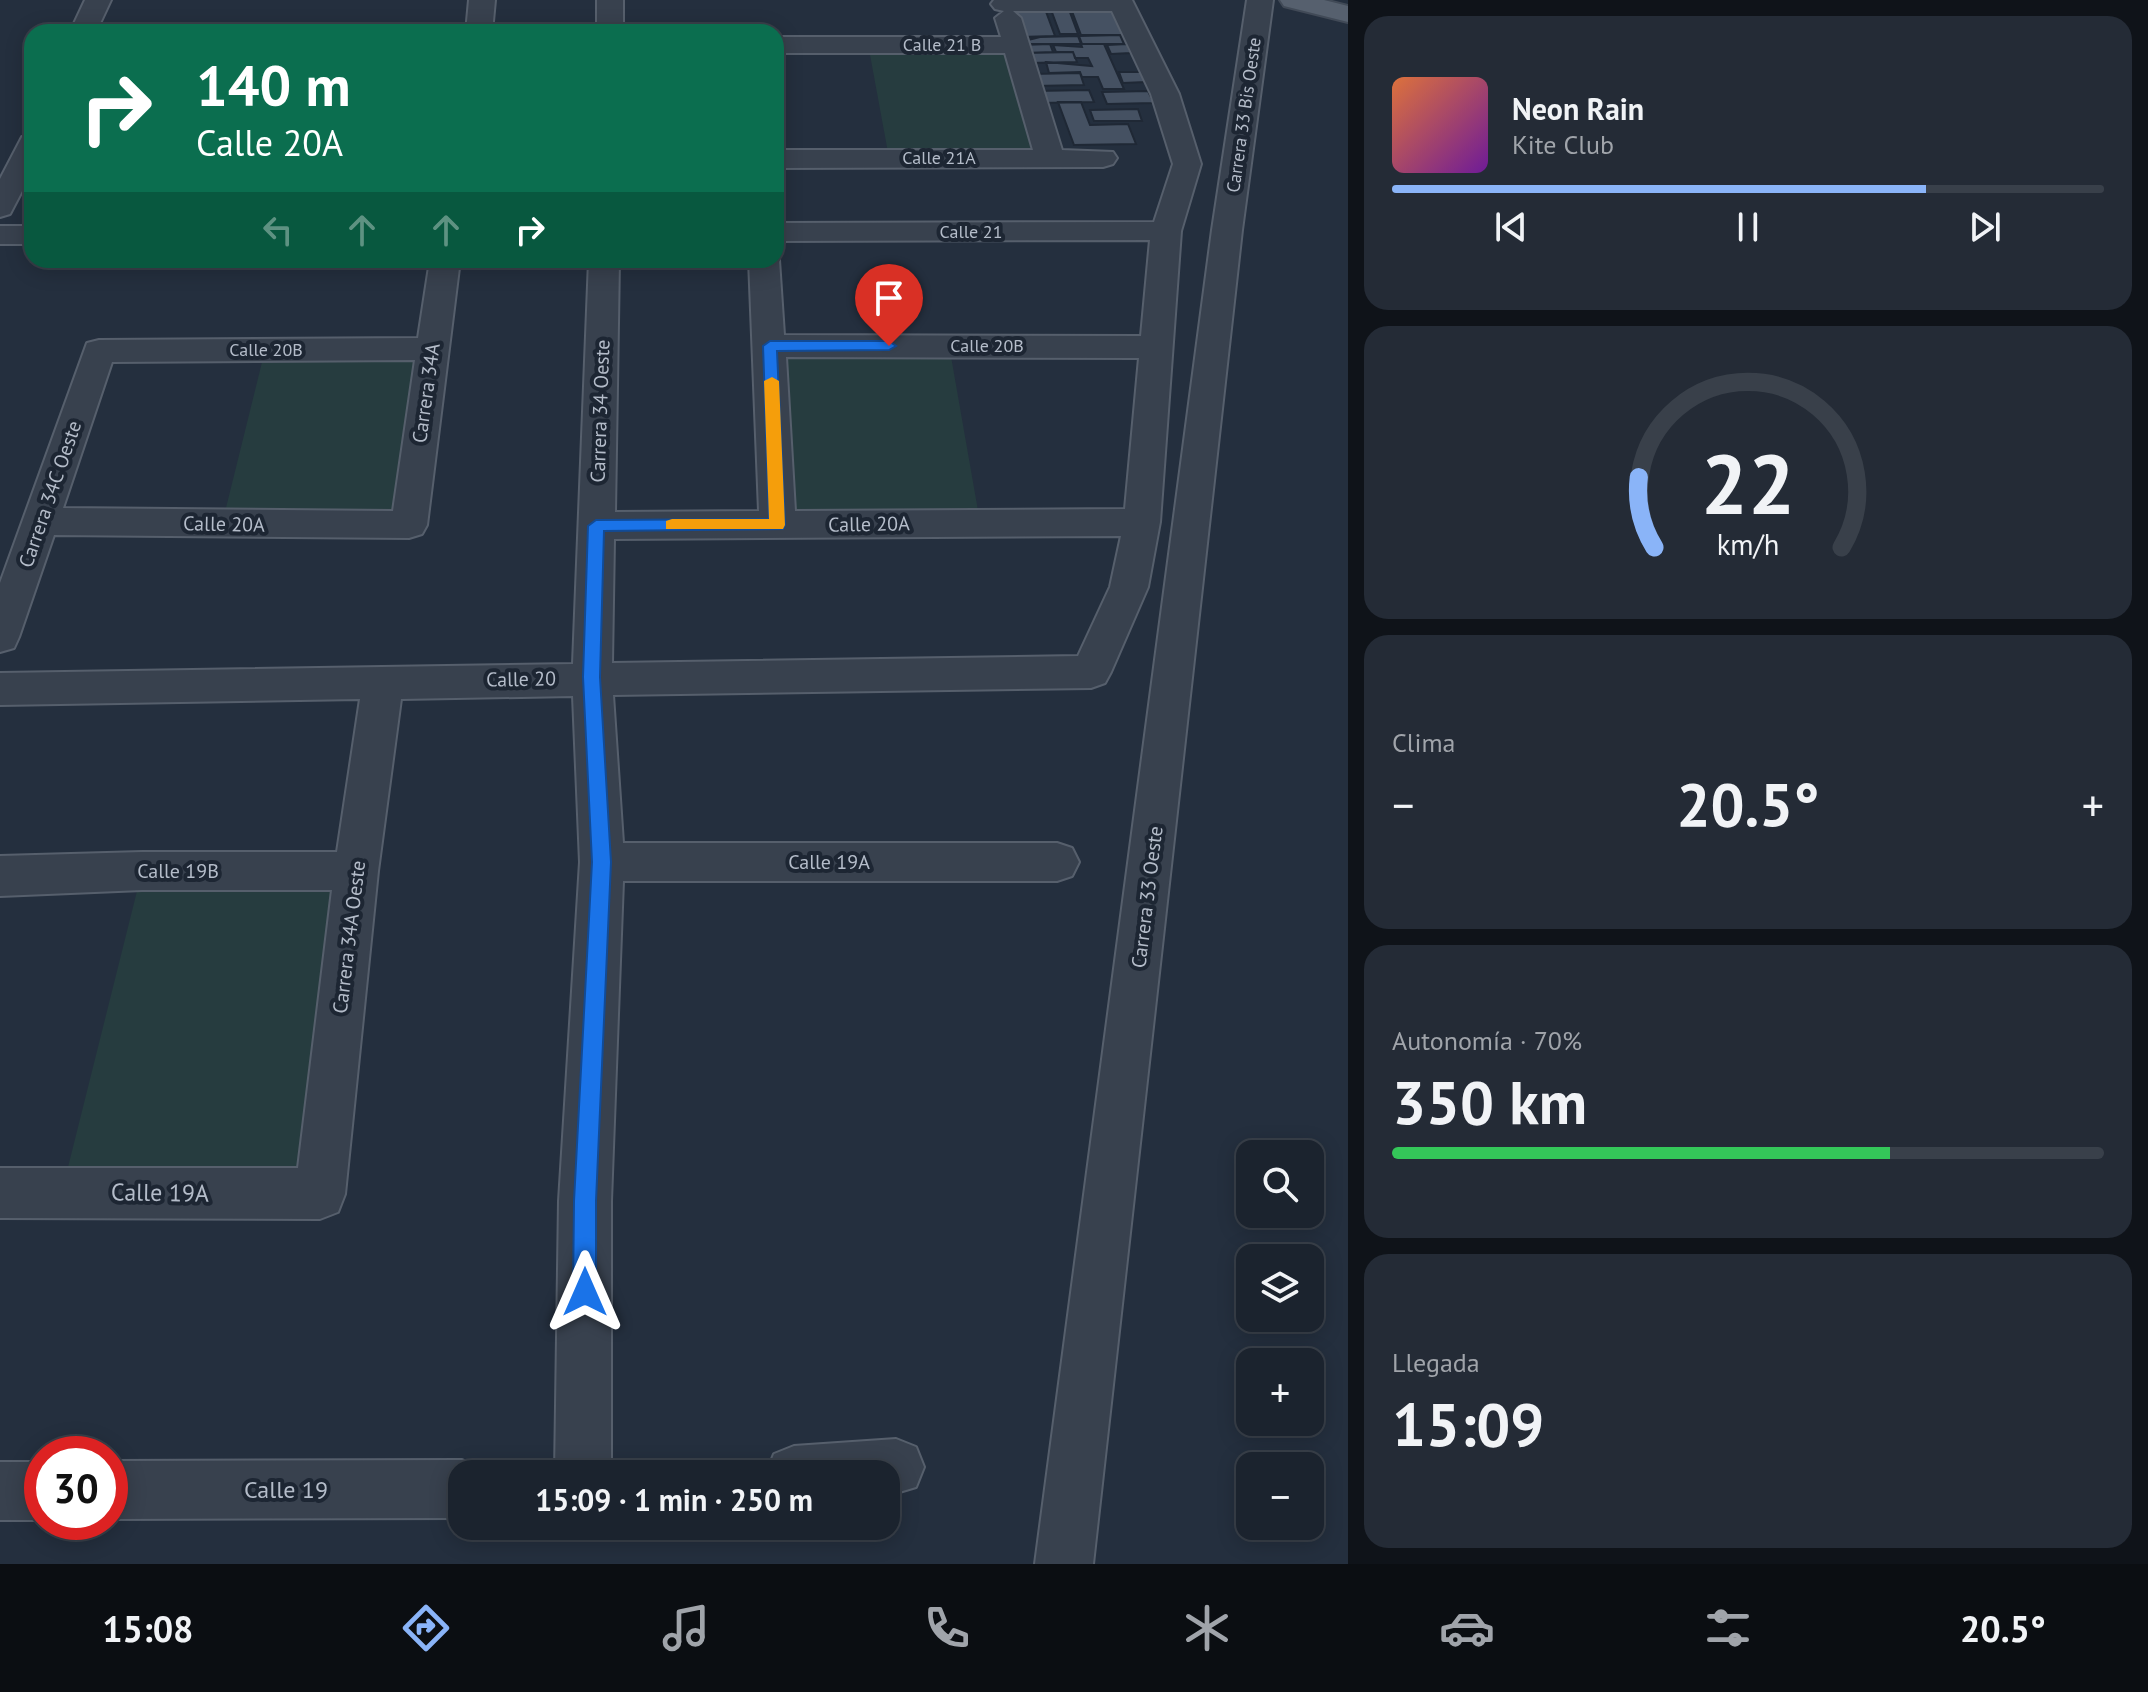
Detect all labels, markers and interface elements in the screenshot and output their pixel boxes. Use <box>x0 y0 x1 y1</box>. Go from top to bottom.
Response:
street label: Calle 21 B <box>903 33 981 56</box>
street label: Carrera 33 Bis Oeste <box>1221 36 1266 194</box>
text: 140 m <box>196 49 351 121</box>
icon: right <box>64 56 168 160</box>
text: Neon Rain <box>1512 89 1644 128</box>
text: Calle 20A <box>196 119 343 166</box>
text: Kite Club <box>1512 128 1614 161</box>
street label: Calle 21A <box>902 146 976 169</box>
icon: previous <box>1489 205 1533 249</box>
icon: pause <box>1726 205 1770 249</box>
icon: next <box>1963 205 2007 249</box>
icon: left <box>256 208 300 252</box>
icon: ahead <box>340 208 384 252</box>
icon: ahead <box>424 208 468 252</box>
icon: right <box>508 208 552 252</box>
street label: Calle 21 <box>940 220 1002 243</box>
pin <box>855 264 923 346</box>
icon: arrive <box>867 276 911 320</box>
street label: Calle 20B <box>950 334 1024 357</box>
street label: Calle 20B <box>229 338 303 361</box>
street label: Carrera 34 Oeste <box>585 339 615 483</box>
street label: Carrera 34A <box>406 341 446 444</box>
street label: Carrera 34C Oeste <box>13 417 87 571</box>
text: 22 <box>1701 429 1795 537</box>
street label: Calle 20A <box>183 510 265 538</box>
street label: Calle 20A <box>828 510 910 538</box>
text: km/h <box>1717 527 1779 564</box>
street label: Calle 20 <box>486 665 556 693</box>
text: Clima <box>1392 726 1455 759</box>
text: 20.5° <box>1676 765 1820 843</box>
text: − <box>1392 776 1414 833</box>
text: + <box>2082 776 2104 833</box>
street label: Carrera 33 Oeste <box>1125 824 1169 970</box>
street label: Calle 19A <box>788 849 870 875</box>
street label: Calle 19B <box>137 858 219 884</box>
street label: Carrera 34A Oeste <box>327 859 371 1015</box>
text: Autonomía · 70% <box>1392 1024 1582 1057</box>
text: 350 km <box>1392 1063 1587 1141</box>
map controls <box>1236 1140 1324 1540</box>
button: search <box>1236 1140 1324 1228</box>
street label: Calle 19A <box>111 1176 209 1209</box>
button: layers <box>1236 1244 1324 1332</box>
position arrow <box>543 1250 627 1334</box>
text: Llegada <box>1392 1346 1480 1379</box>
button: + <box>1236 1348 1324 1436</box>
text: 15:09 <box>1392 1385 1544 1463</box>
speed limit sign: 30 <box>24 1436 128 1540</box>
button: − <box>1236 1452 1324 1540</box>
street label: Calle 19 <box>244 1474 328 1505</box>
text: 15:09 · 1 min · 250 m <box>535 1480 813 1519</box>
icon: directions <box>398 1600 454 1656</box>
icon: music <box>658 1600 714 1656</box>
icon: phone <box>919 1600 975 1656</box>
icon: climate <box>1179 1600 1235 1656</box>
icon: car <box>1439 1600 1495 1656</box>
icon: filters <box>1700 1600 1756 1656</box>
text: 15:08 <box>102 1605 194 1652</box>
text: 20.5° <box>1960 1605 2046 1652</box>

